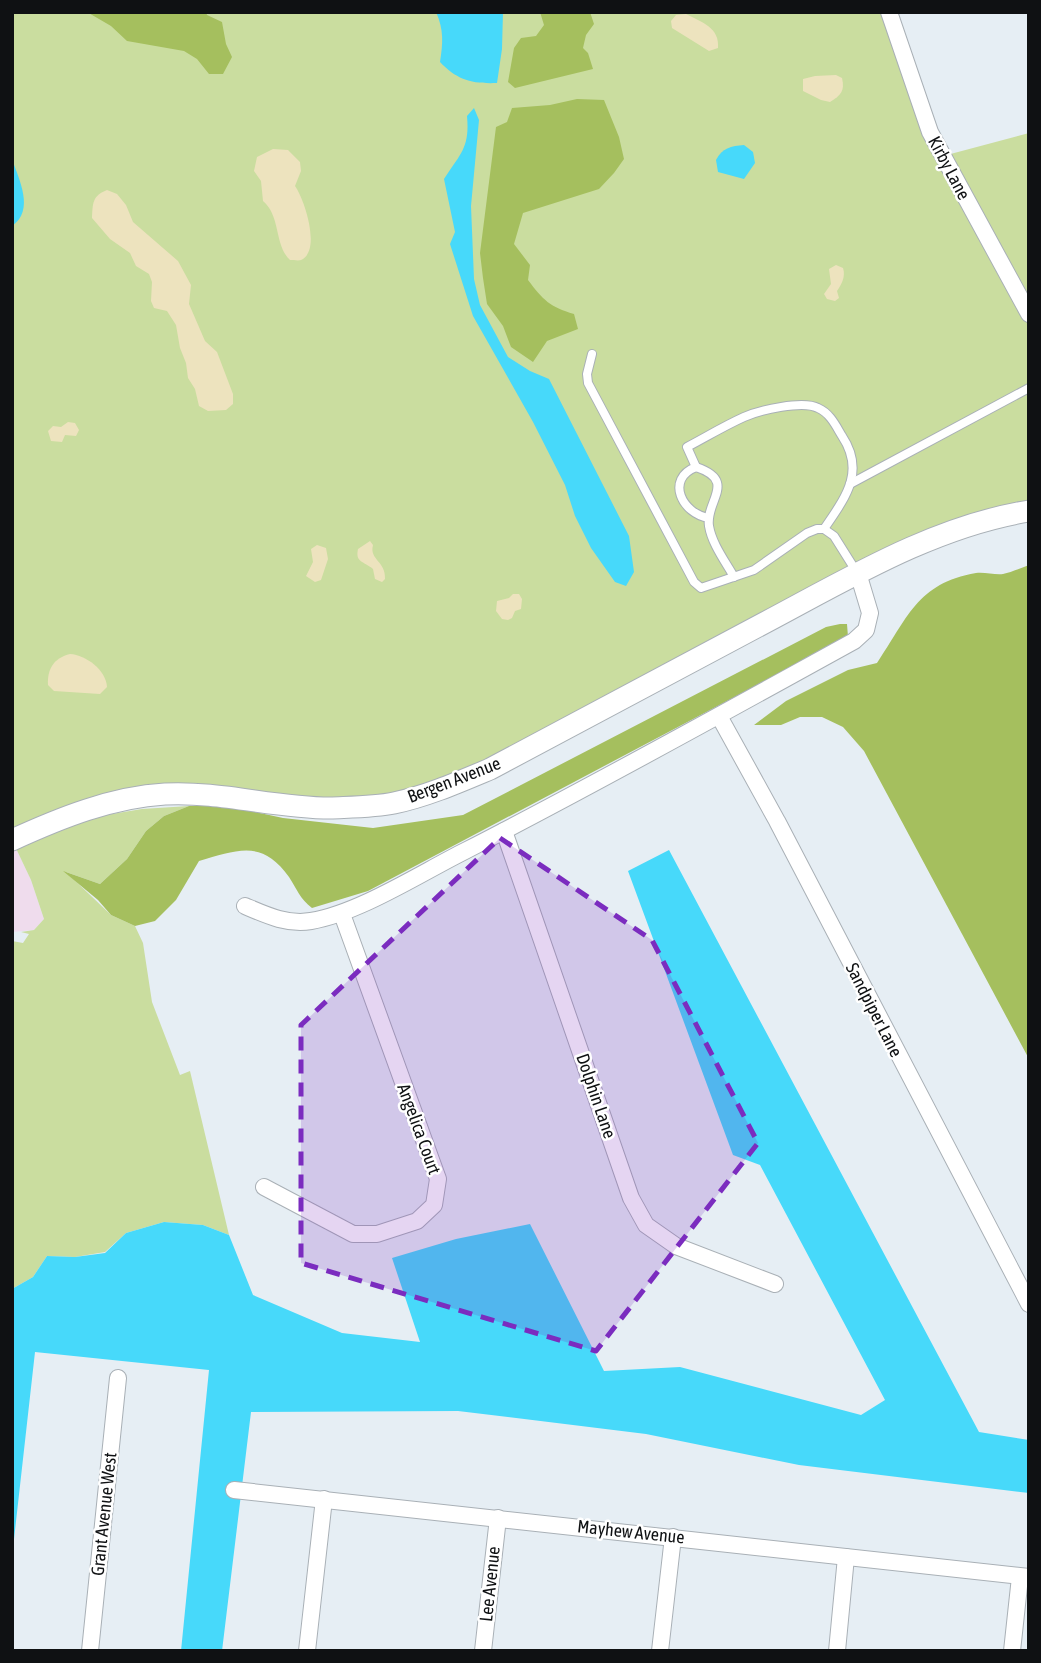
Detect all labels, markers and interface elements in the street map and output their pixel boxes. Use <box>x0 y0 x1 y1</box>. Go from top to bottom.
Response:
street label: Kirby Lane <box>924 132 975 203</box>
street label: Bergen Avenue <box>404 752 503 807</box>
street label: Sandpiper Lane <box>842 959 907 1060</box>
street label: Dolphin Lane <box>572 1051 621 1141</box>
street label: Angelica Court <box>393 1081 446 1177</box>
street label: Grant Avenue West <box>87 1451 120 1577</box>
street label: Mayhew Avenue <box>576 1515 686 1548</box>
street label: Lee Avenue <box>475 1545 504 1623</box>

